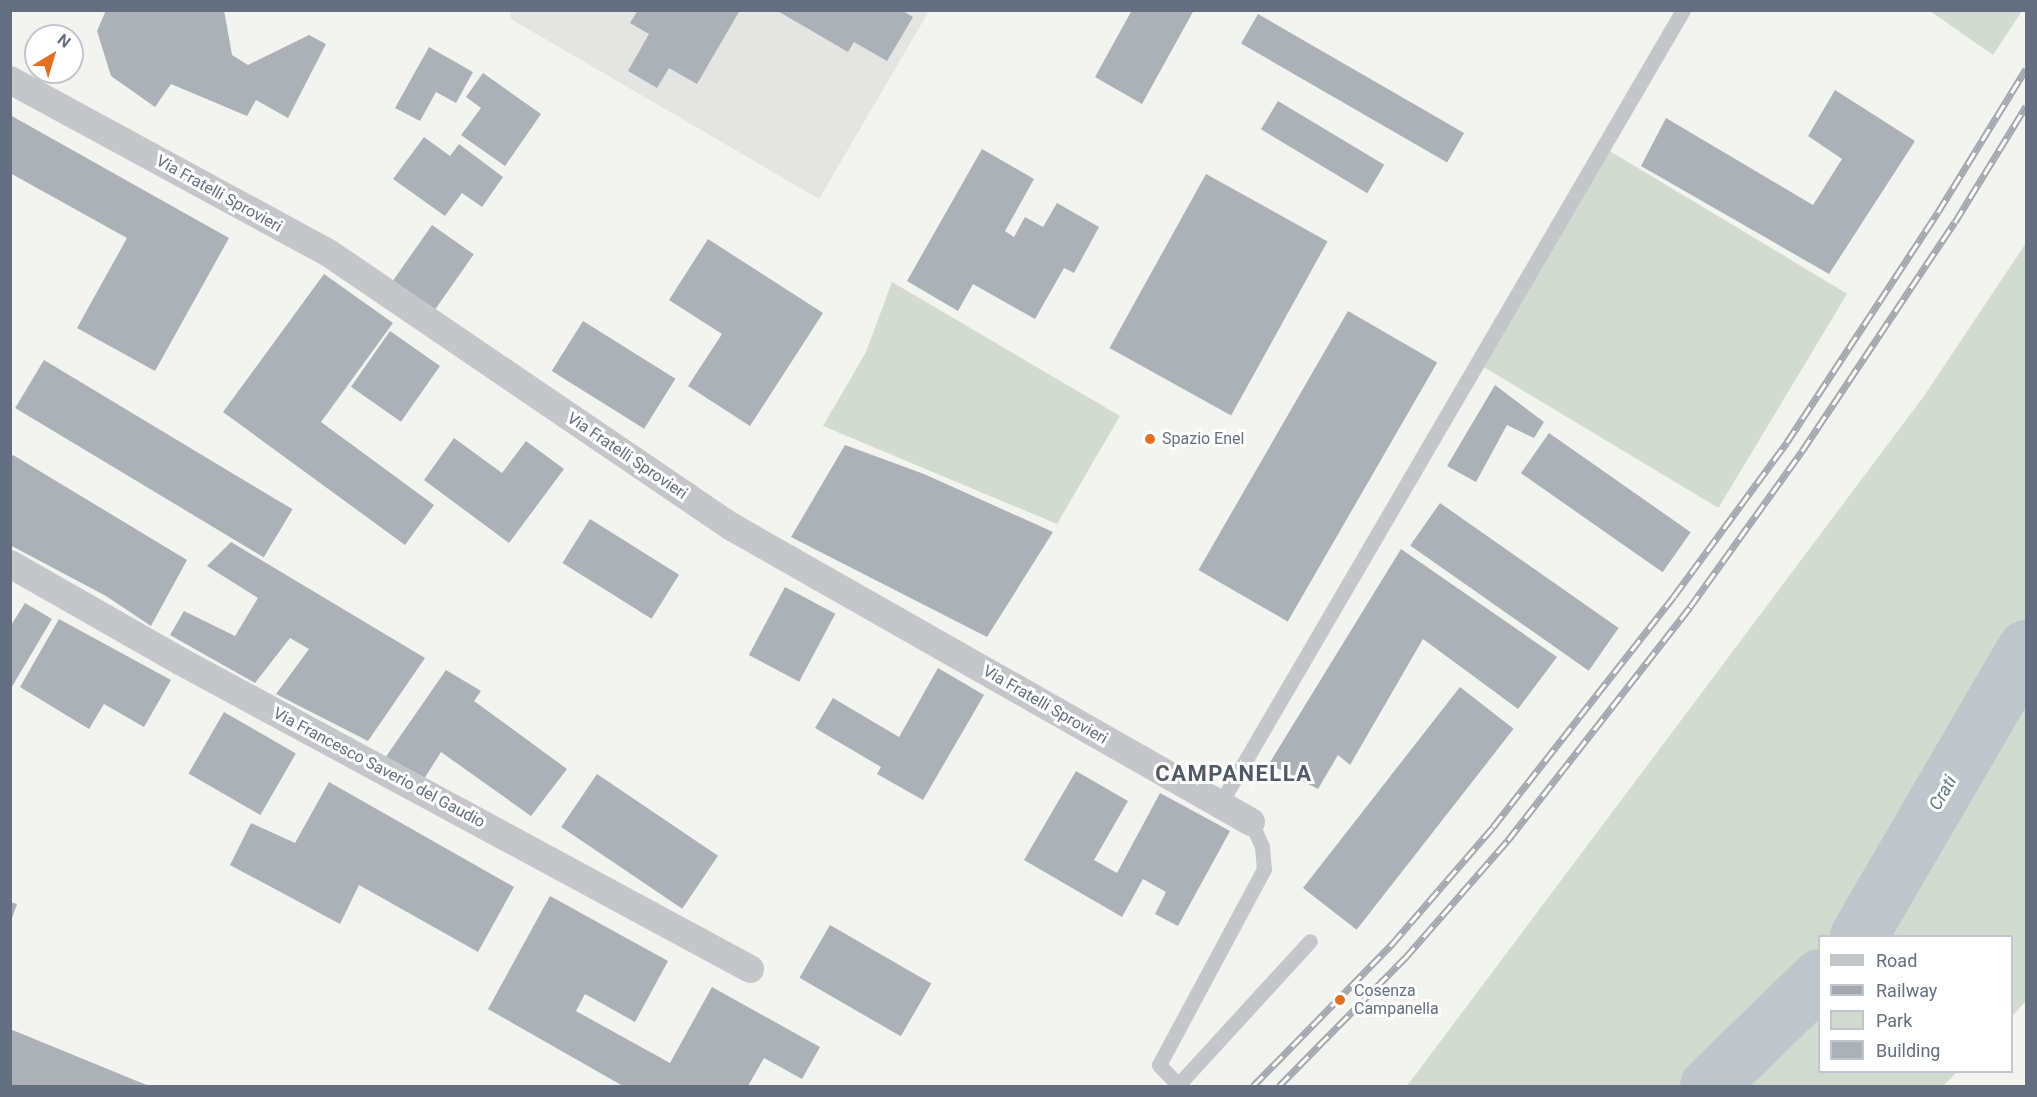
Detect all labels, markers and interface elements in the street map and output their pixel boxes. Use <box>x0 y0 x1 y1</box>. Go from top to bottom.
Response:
north arrow <box>24 24 84 84</box>
text: N <box>54 30 74 52</box>
street label: Via Fratelli Sprovieri <box>153 151 285 237</box>
street label: Via Fratelli Sprovieri <box>563 409 691 503</box>
place label: Spazio Enel <box>1162 429 1244 449</box>
marker: Spazio Enel <box>1143 432 1157 446</box>
street label: Via Fratelli Sprovieri <box>979 661 1111 749</box>
street label: Via Francesco Saverio del Gaudio <box>270 704 488 832</box>
district label: CAMPANELLA <box>1155 761 1313 787</box>
water label: Crati <box>1925 772 1961 814</box>
legend <box>1818 935 2013 1073</box>
text: Road <box>1876 950 1917 971</box>
text: Railway <box>1876 980 1937 1001</box>
place label: Cosenza Campanella <box>1354 981 1439 1019</box>
marker: Cosenza Campanella <box>1331 991 1349 1009</box>
text: Park <box>1876 1010 1912 1031</box>
text: Building <box>1876 1040 1940 1061</box>

